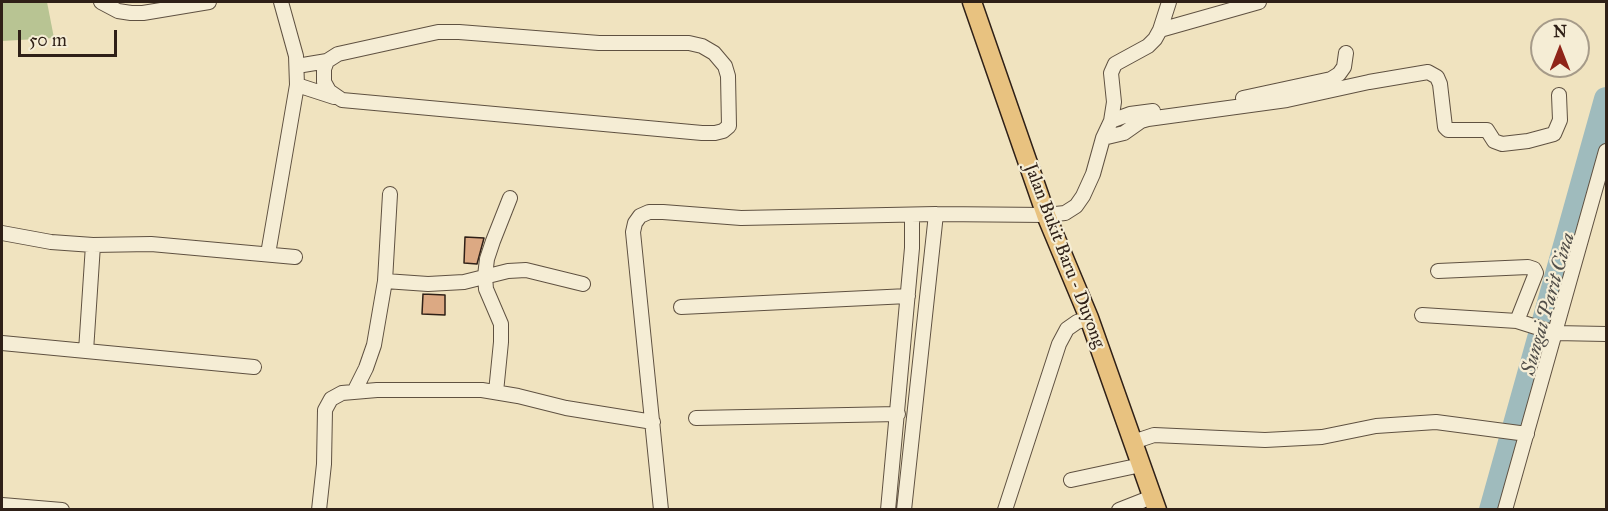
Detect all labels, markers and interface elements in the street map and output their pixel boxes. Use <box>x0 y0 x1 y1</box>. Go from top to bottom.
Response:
scale bar <box>21 18 120 56</box>
north arrow <box>1530 18 1590 78</box>
text: N <box>1553 22 1567 41</box>
text: 50 m <box>29 29 67 51</box>
street label: Jalan Bukit Baru - Duyong <box>1019 161 1109 351</box>
water label: Sungai Parit Cina <box>1517 230 1581 378</box>

